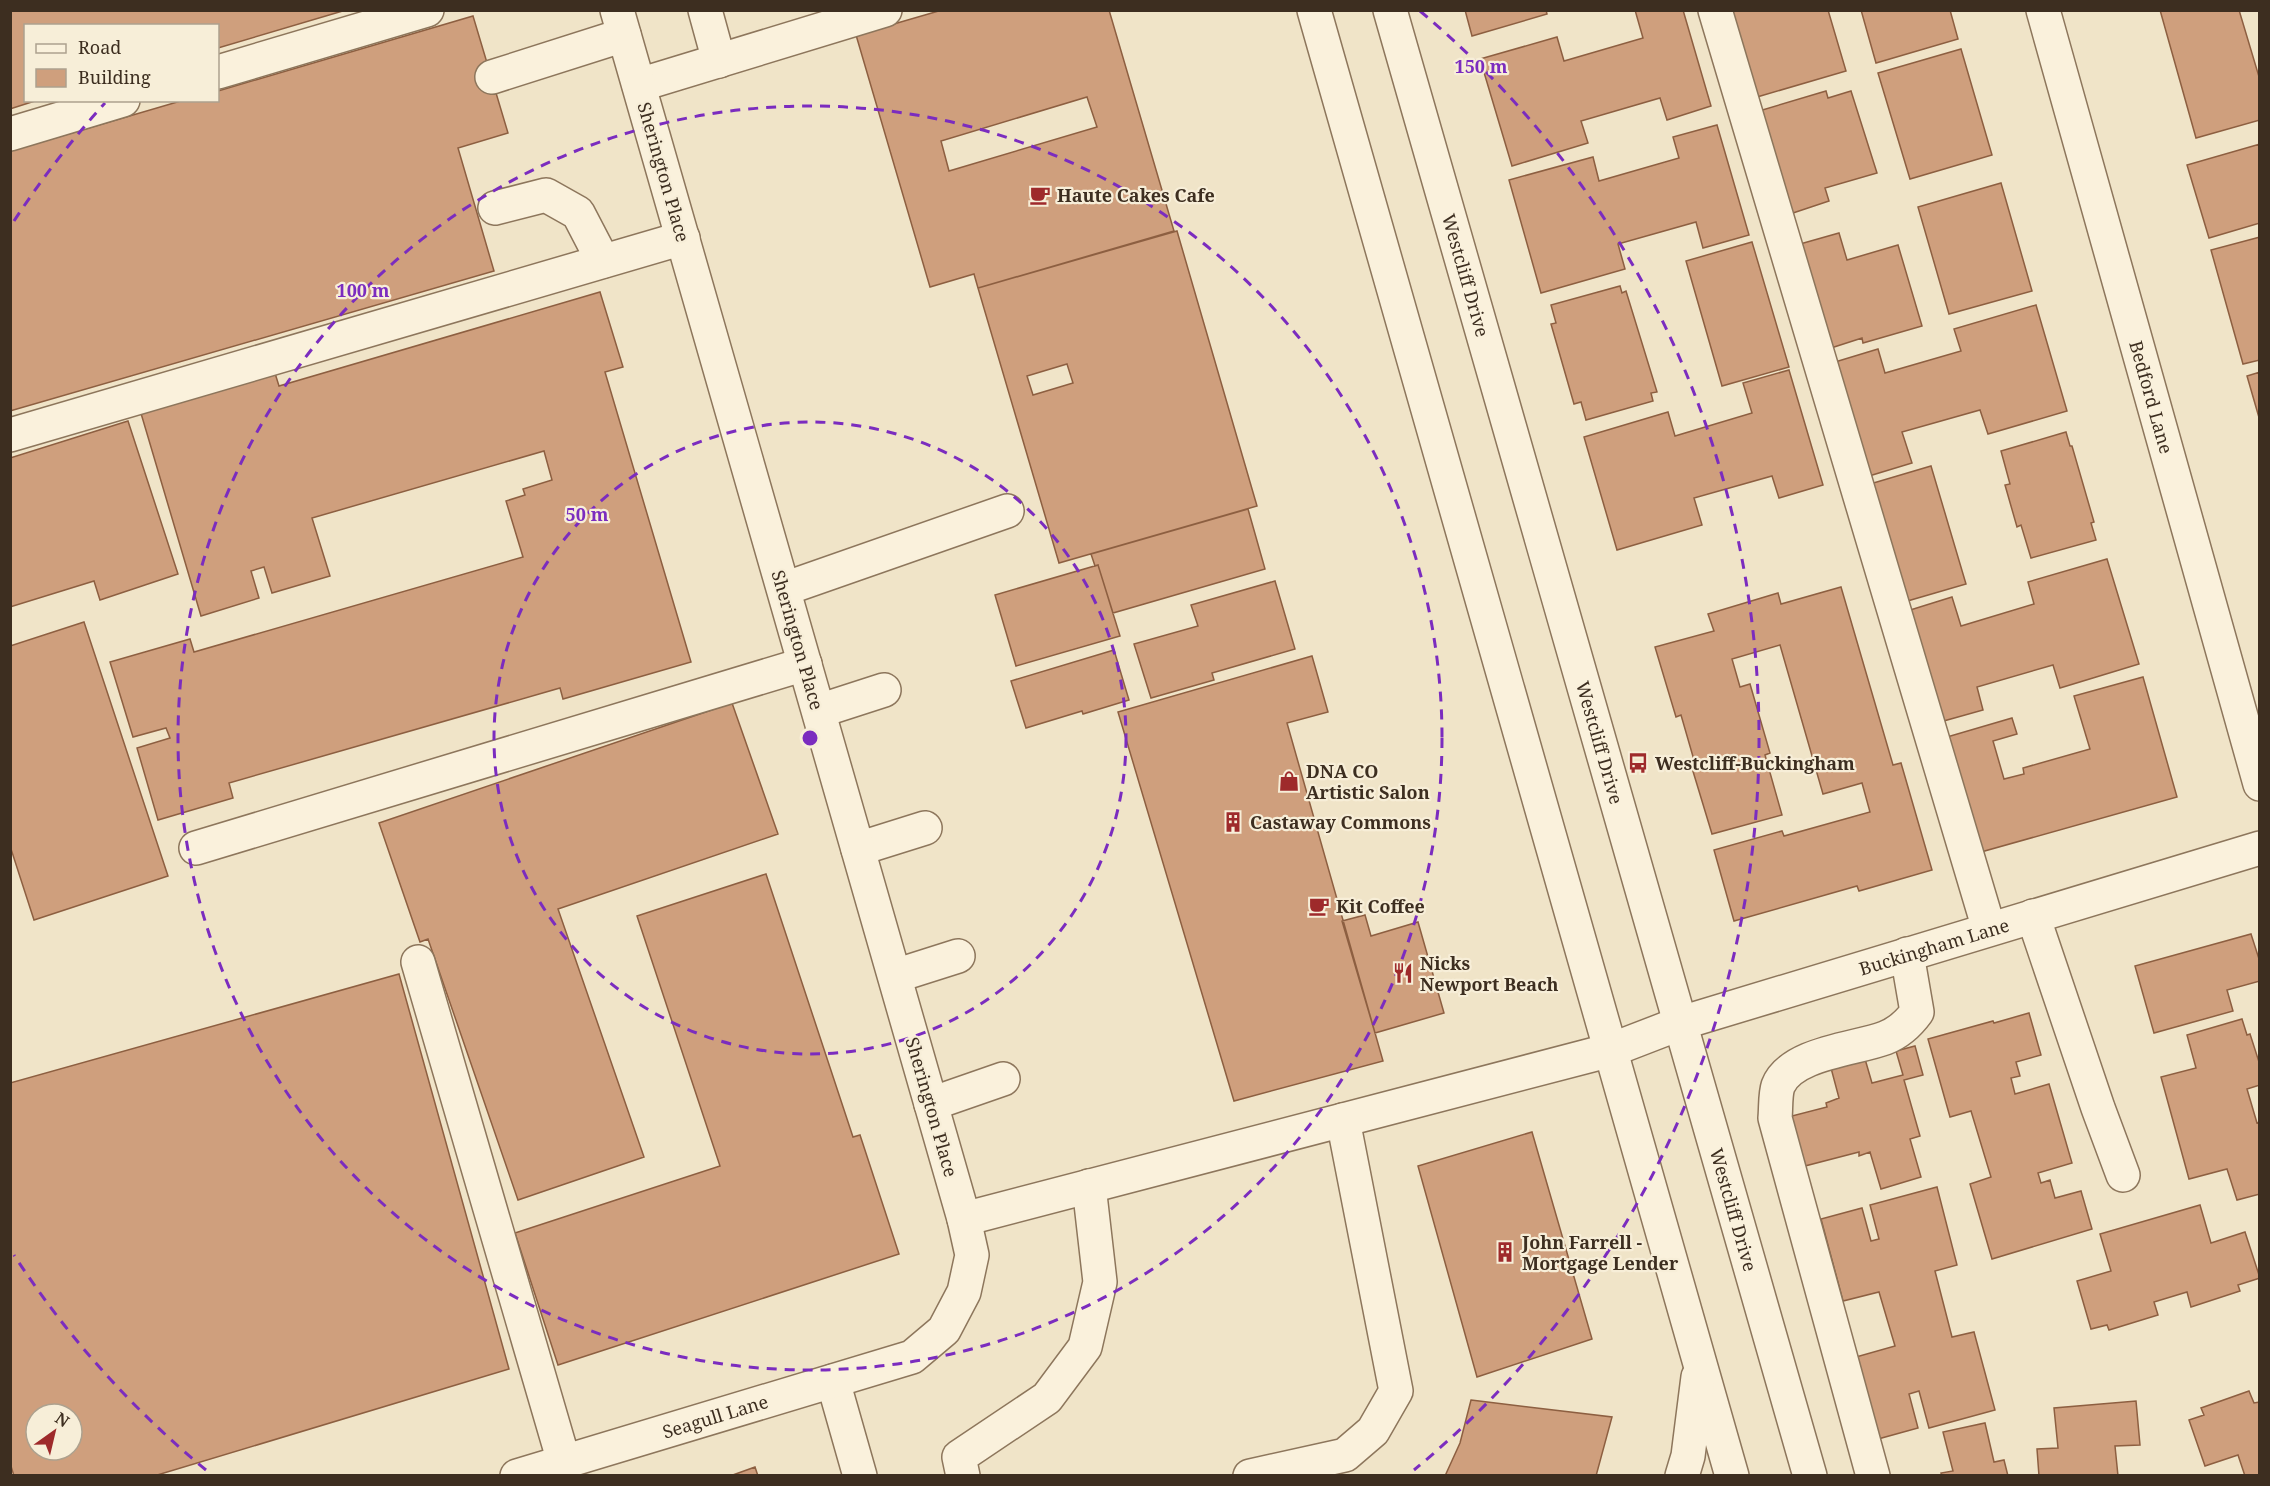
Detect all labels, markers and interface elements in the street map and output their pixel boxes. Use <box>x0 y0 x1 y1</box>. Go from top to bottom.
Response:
legend <box>24 24 219 102</box>
text: Road <box>78 35 121 59</box>
text: 150 m <box>1455 54 1508 78</box>
text: Building <box>78 65 151 89</box>
street label: Sherington Place <box>633 99 695 245</box>
cafe icon: Haute Cakes Cafe <box>1028 183 1052 207</box>
place label: Haute Cakes Cafe <box>1057 183 1215 207</box>
street label: Westcliff Drive <box>1437 211 1495 340</box>
text: 100 m <box>337 278 390 302</box>
street label: Bedford Lane <box>2124 338 2179 456</box>
text: 50 m <box>566 502 609 526</box>
street label: Sherington Place <box>767 567 829 713</box>
street label: Westcliff Drive <box>1571 678 1629 807</box>
centre of rings <box>800 728 820 748</box>
bus stop icon: Westcliff-Buckingham <box>1626 751 1650 775</box>
place label: Westcliff-Buckingham <box>1655 751 1855 775</box>
place label: DNA CO Artistic Salon <box>1306 759 1430 804</box>
shop icon: DNA CO Artistic Salon <box>1277 769 1301 793</box>
building icon: Castaway Commons <box>1221 810 1245 834</box>
place label: Castaway Commons <box>1250 810 1431 834</box>
cafe icon: Kit Coffee <box>1307 894 1331 918</box>
place label: Kit Coffee <box>1336 894 1425 918</box>
street label: Buckingham Lane <box>1856 913 2012 981</box>
place label: Nicks Newport Beach <box>1420 951 1559 996</box>
restaurant icon: Nicks Newport Beach <box>1391 961 1415 985</box>
street label: Sherington Place <box>901 1034 963 1180</box>
street label: Westcliff Drive <box>1705 1145 1763 1274</box>
place label: John Farrell - Mortgage Lender <box>1521 1230 1679 1275</box>
building icon: John Farrell - Mortgage Lender <box>1493 1240 1517 1264</box>
street label: Seagull Lane <box>659 1389 771 1444</box>
north arrow <box>24 1402 84 1462</box>
text: N <box>51 1407 74 1432</box>

